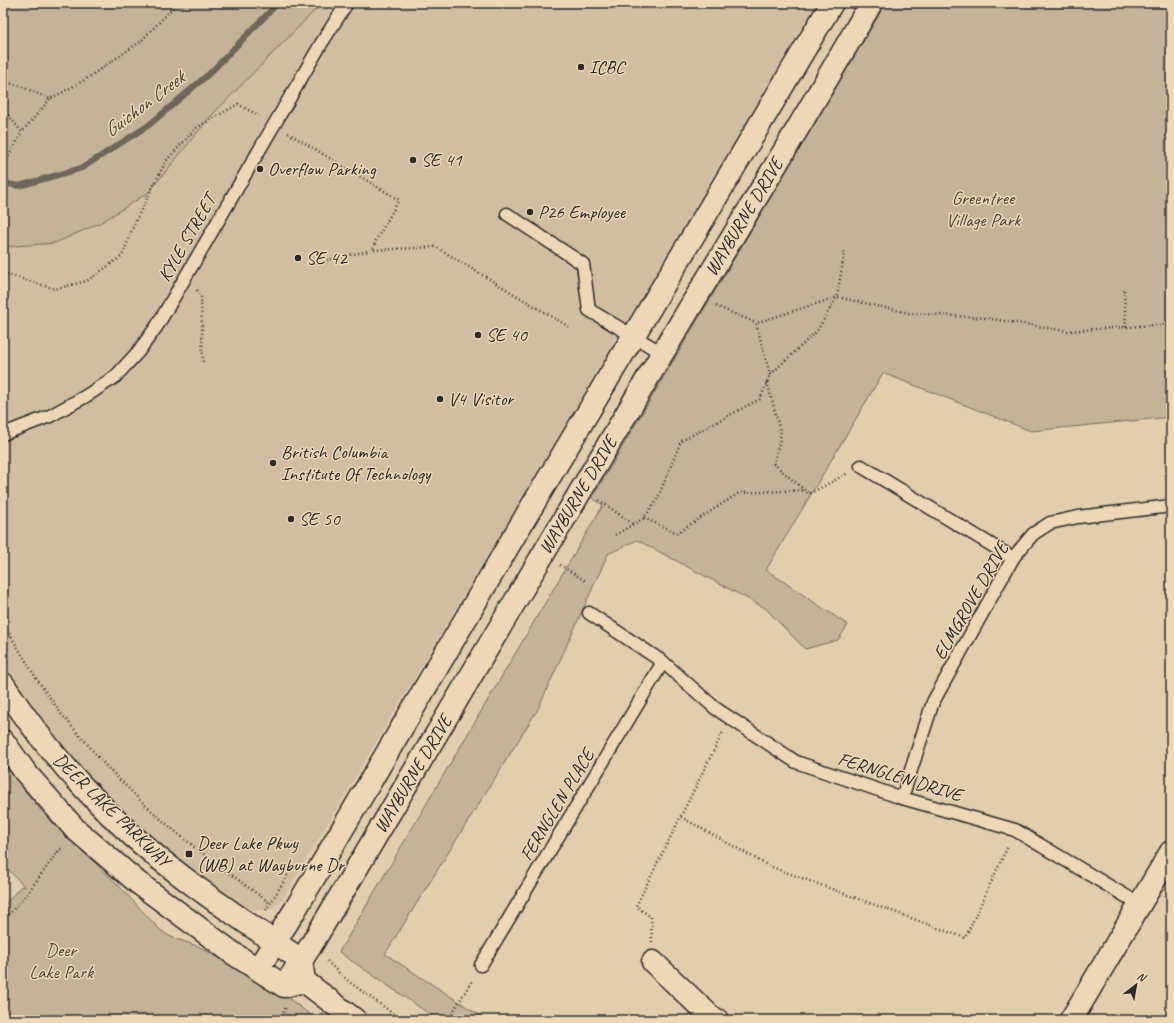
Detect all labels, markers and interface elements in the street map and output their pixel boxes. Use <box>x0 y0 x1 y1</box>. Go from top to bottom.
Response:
place label: ICBC <box>589 55 627 79</box>
marker: ICBC <box>576 62 586 72</box>
water label: Guichon Creek <box>99 63 192 143</box>
place label: SE 41 <box>421 148 463 172</box>
street label: WAYBURNE DRIVE <box>699 151 790 280</box>
marker: SE 41 <box>408 155 418 165</box>
place label: Overflow Parking <box>268 157 377 181</box>
marker: Overflow Parking <box>255 164 265 174</box>
street label: KYLE STREET <box>152 186 224 286</box>
park label: Greentree Village Park <box>946 186 1021 232</box>
place label: P26 Employee <box>538 200 627 224</box>
marker: P26 Employee <box>525 207 535 217</box>
place label: SE 42 <box>306 246 348 270</box>
marker: SE 42 <box>293 253 303 263</box>
place label: SE 40 <box>486 323 528 347</box>
marker: SE 40 <box>473 330 483 340</box>
place label: V4 Visitor <box>448 387 515 411</box>
marker: V4 Visitor <box>435 394 445 404</box>
street label: WAYBURNE DRIVE <box>533 429 624 558</box>
place label: British Columbia Institute Of Technology <box>281 440 432 486</box>
marker: British Columbia Institute Of Technology <box>268 458 278 468</box>
place label: SE 50 <box>299 507 341 531</box>
marker: SE 50 <box>286 514 296 524</box>
street label: ELMGROVE DRIVE <box>928 536 1016 664</box>
street label: WAYBURNE DRIVE <box>368 708 459 837</box>
street label: FERNGLEN PLACE <box>514 742 601 865</box>
street label: FERNGLEN DRIVE <box>835 747 968 808</box>
street label: DEER LAKE PARKWAY <box>48 748 177 874</box>
place label: Deer Lake Pkwy (WB) at Wayburne Dr <box>197 831 346 877</box>
marker: Deer Lake Pkwy (WB) at Wayburne Dr <box>184 849 194 859</box>
park label: Deer Lake Park <box>29 938 95 984</box>
north arrow <box>1116 965 1156 1005</box>
text: N <box>1135 969 1150 985</box>

